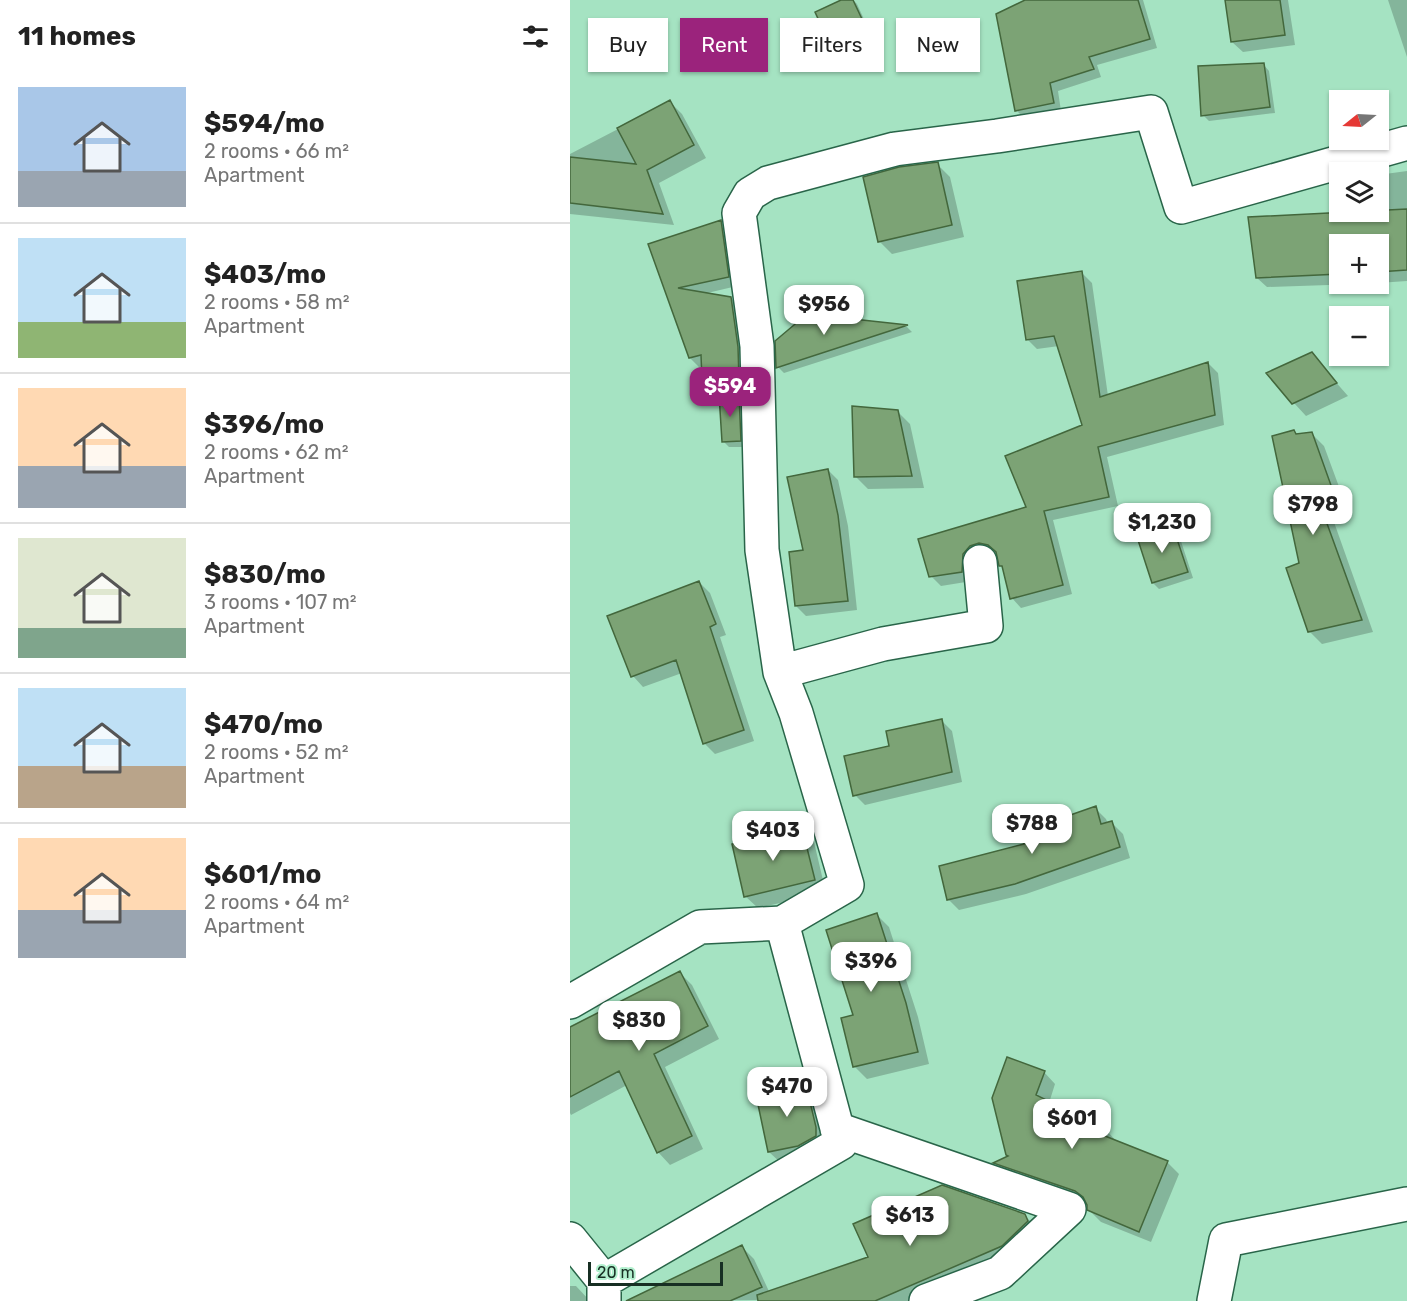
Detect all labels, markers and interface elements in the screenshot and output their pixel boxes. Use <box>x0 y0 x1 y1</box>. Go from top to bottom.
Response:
chip: Buy <box>588 18 668 72</box>
chip: Rent <box>680 18 768 72</box>
chip: Filters <box>780 18 884 72</box>
chip: New <box>896 18 980 72</box>
icon: filters <box>519 20 552 53</box>
text: 11 homes <box>18 21 136 52</box>
north arrow <box>1329 90 1389 150</box>
map controls <box>1329 90 1389 366</box>
text: $594/mo <box>204 108 325 139</box>
icon: home <box>66 111 138 183</box>
text: 2 rooms · 66 m² <box>204 139 349 163</box>
button: layers <box>1329 162 1389 222</box>
text: Apartment <box>204 163 305 187</box>
button: + <box>1329 234 1389 294</box>
text: $403/mo <box>204 259 326 290</box>
icon: home <box>66 262 138 334</box>
pin: $956 <box>788 285 860 336</box>
text: 2 rooms · 58 m² <box>204 290 350 314</box>
text: $956 <box>798 292 850 316</box>
button: − <box>1329 306 1389 366</box>
text: Apartment <box>204 314 305 338</box>
pin: $594 <box>694 367 766 418</box>
text: $594 <box>704 374 756 398</box>
text: $396/mo <box>204 409 324 440</box>
icon: home <box>66 412 138 484</box>
text: 2 rooms · 62 m² <box>204 440 349 464</box>
text: Apartment <box>204 464 305 488</box>
pin: $798 <box>1277 485 1349 536</box>
text: $798 <box>1287 492 1339 516</box>
pin: $1,230 <box>1113 503 1211 554</box>
text: $1,230 <box>1128 510 1196 534</box>
text: $830/mo <box>204 559 326 590</box>
icon: home <box>66 562 138 634</box>
text: 3 rooms · 107 m² <box>204 590 357 614</box>
text: Apartment <box>204 614 305 638</box>
text: $470/mo <box>204 709 323 740</box>
icon: home <box>66 712 138 784</box>
text: 2 rooms · 52 m² <box>204 740 349 764</box>
text: Apartment <box>204 764 305 788</box>
pin: $788 <box>996 804 1068 855</box>
pin: $403 <box>737 811 809 862</box>
text: $788 <box>1006 811 1058 835</box>
text: $403 <box>746 818 800 842</box>
text: $601/mo <box>204 859 321 890</box>
icon: home <box>66 862 138 934</box>
text: 2 rooms · 64 m² <box>204 890 349 914</box>
text: Apartment <box>204 914 305 938</box>
pin: $396 <box>835 942 907 993</box>
text: $396 <box>845 949 897 973</box>
pin: $830 <box>603 1001 675 1052</box>
text: $830 <box>612 1008 666 1032</box>
pin: $470 <box>751 1067 823 1118</box>
text: $470 <box>761 1074 813 1098</box>
pin: $601 <box>1036 1099 1108 1150</box>
text: $601 <box>1047 1106 1097 1130</box>
pin: $613 <box>874 1196 946 1247</box>
text: $613 <box>885 1203 935 1227</box>
scale bar <box>588 1259 723 1286</box>
text: 20 m <box>597 1263 635 1282</box>

